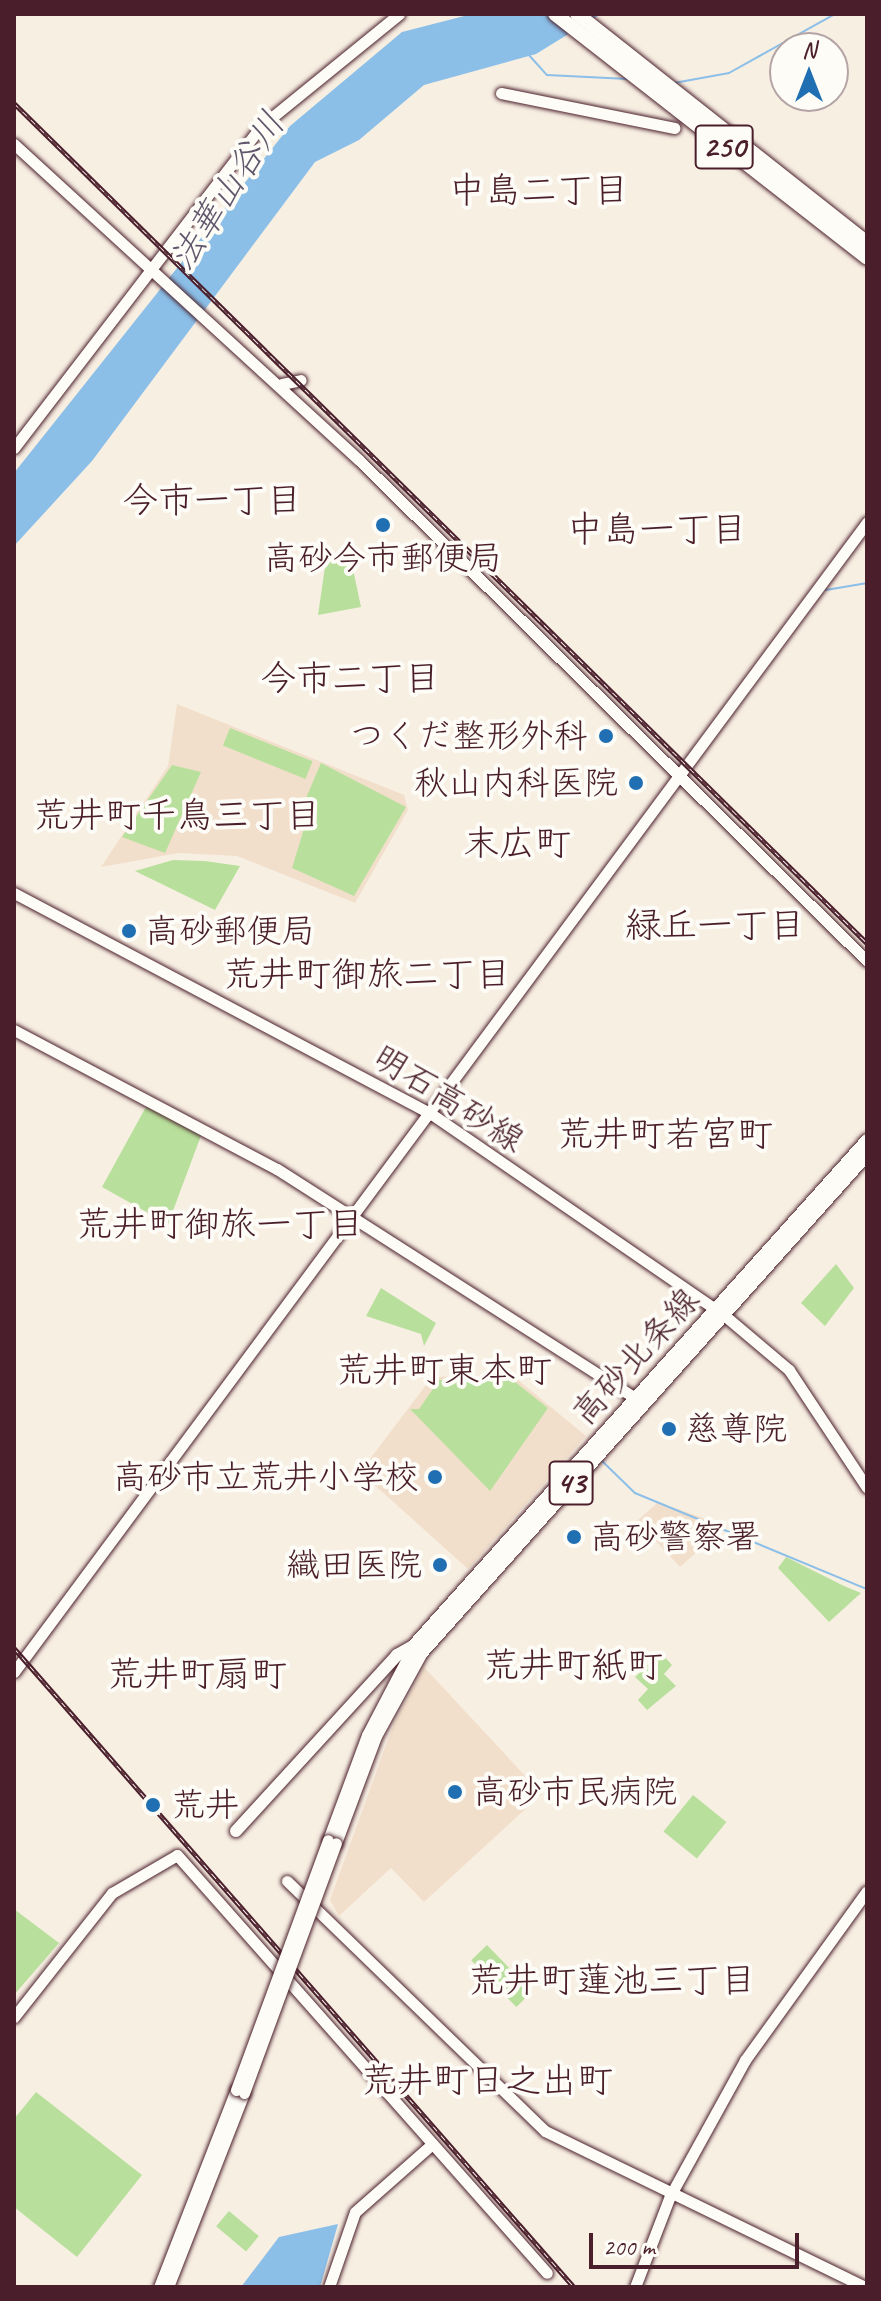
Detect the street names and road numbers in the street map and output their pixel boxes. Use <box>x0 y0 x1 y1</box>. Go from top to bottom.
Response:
road number: 250 <box>694 119 754 175</box>
street label: 明石高砂線 <box>366 1036 532 1160</box>
street label: 高砂北条線 <box>563 1279 707 1433</box>
road number: 43 <box>547 1455 595 1511</box>

